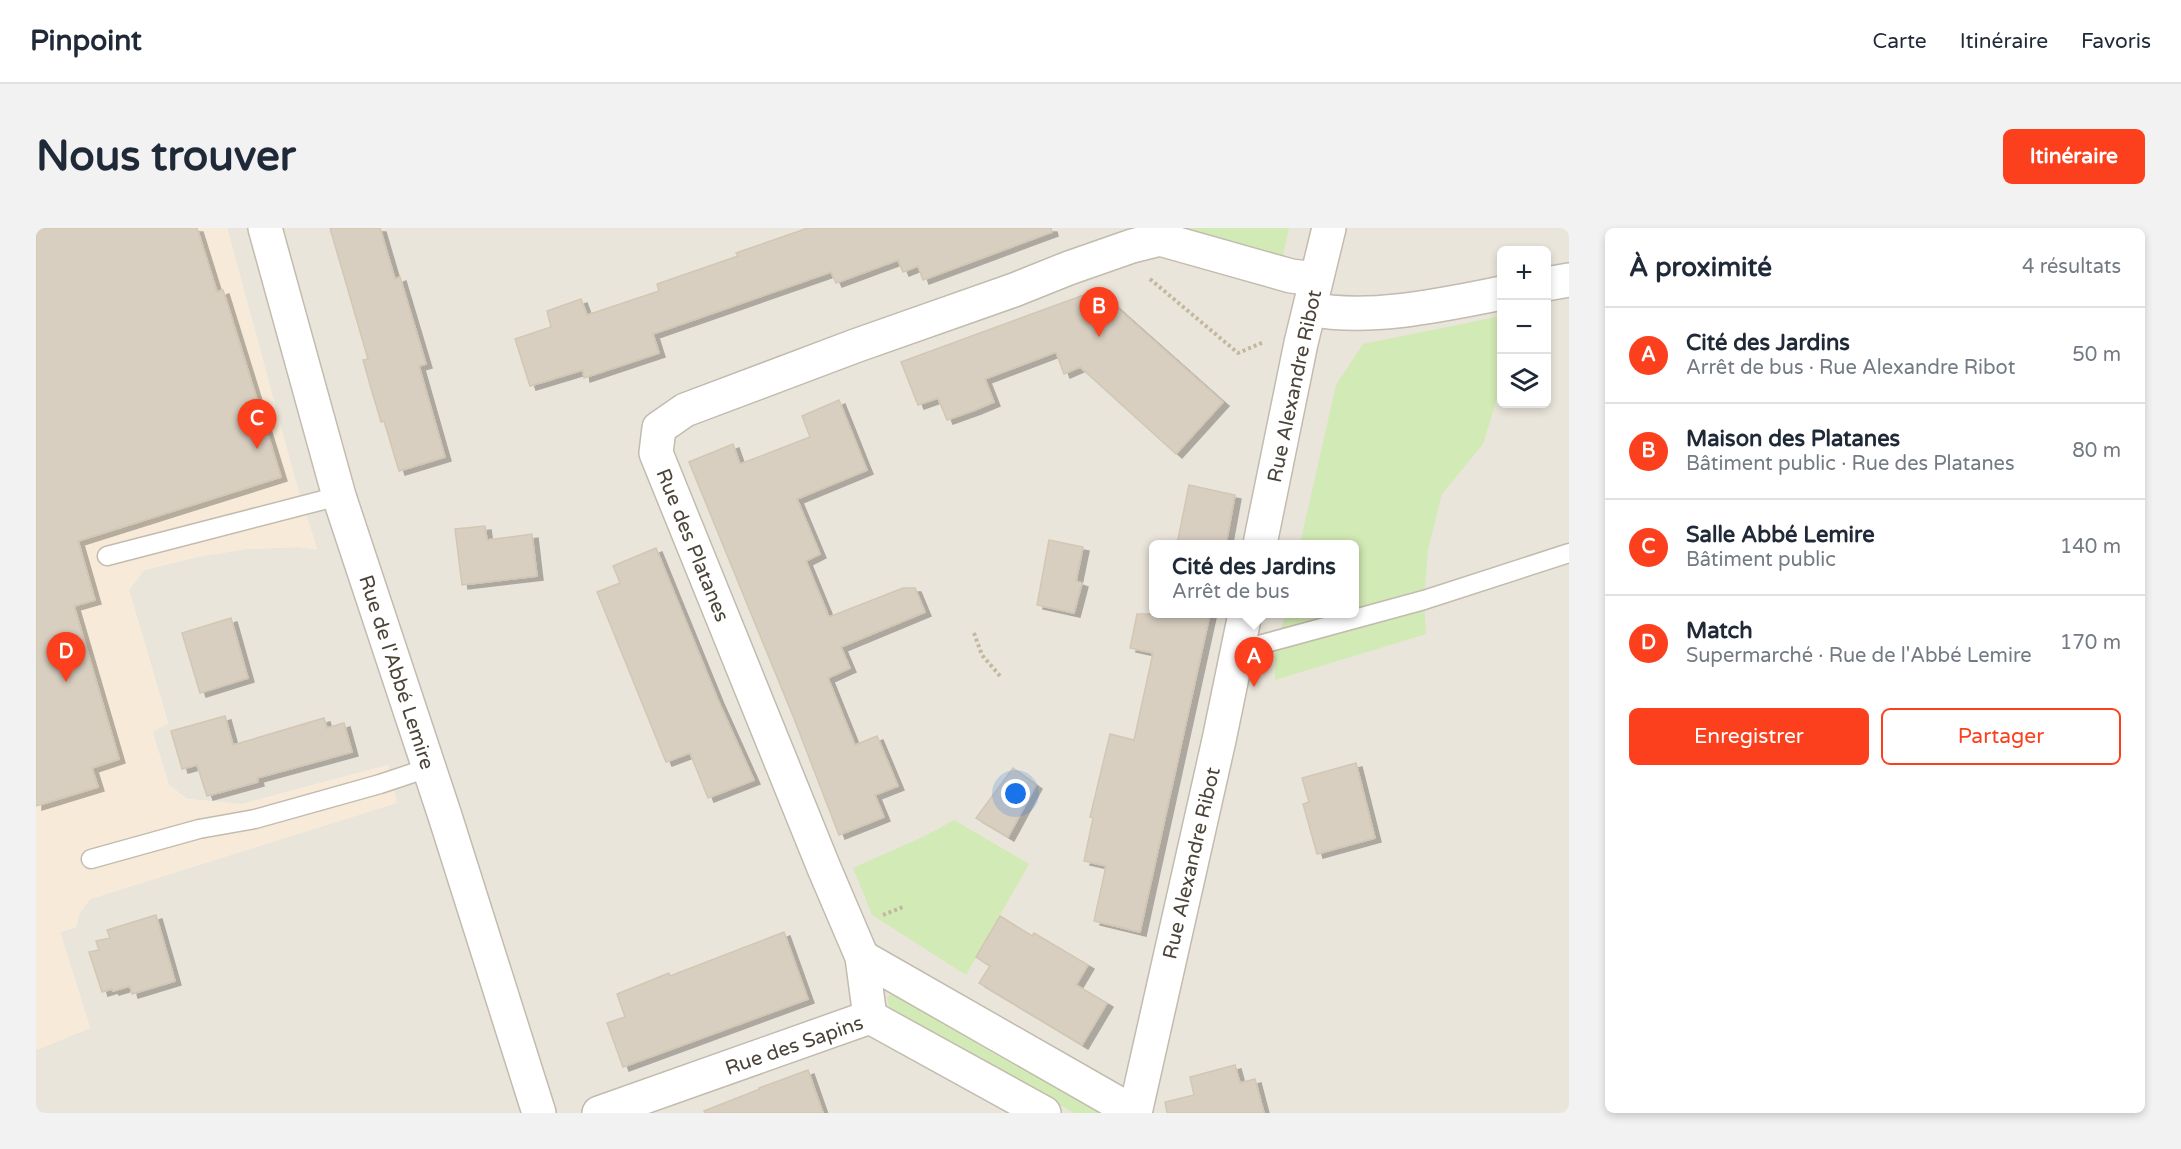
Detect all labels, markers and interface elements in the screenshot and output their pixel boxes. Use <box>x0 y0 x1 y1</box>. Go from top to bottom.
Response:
text: Pinpoint <box>30 24 142 58</box>
text: Carte <box>1873 29 1927 54</box>
text: Itinéraire <box>1960 29 2048 54</box>
text: Favoris <box>2081 29 2151 54</box>
button: Itinéraire <box>2003 129 2145 184</box>
text: Nous trouver <box>36 131 296 182</box>
map controls <box>1497 246 1551 408</box>
button: + <box>1497 246 1551 300</box>
text: À proximité <box>1629 252 1772 283</box>
text: 4 résultats <box>2022 255 2121 279</box>
street label: Rue Alexandre Ribot <box>1263 287 1327 485</box>
pin: B <box>1080 288 1118 337</box>
button: − <box>1497 300 1551 354</box>
text: Cité des Jardins <box>1686 330 1850 356</box>
text: A <box>1641 343 1656 367</box>
text: 50 m <box>2072 343 2121 367</box>
button: layers <box>1497 354 1551 408</box>
text: Arrêt de bus · Rue Alexandre Ribot <box>1686 356 2015 380</box>
pin: C <box>238 400 276 449</box>
text: Maison des Platanes <box>1686 426 1900 452</box>
text: B <box>1642 439 1655 463</box>
text: 80 m <box>2072 439 2121 463</box>
text: Bâtiment public · Rue des Platanes <box>1686 452 2015 476</box>
street label: Rue des Platanes <box>650 465 734 625</box>
text: Salle Abbé Lemire <box>1686 522 1875 548</box>
text: C <box>1642 535 1655 559</box>
text: 140 m <box>2060 535 2121 559</box>
popup <box>1149 540 1359 618</box>
text: Bâtiment public <box>1686 548 1836 572</box>
text: Cité des Jardins <box>1172 554 1336 580</box>
street label: Rue de l'Abbé Lemire <box>353 572 439 773</box>
text: Arrêt de bus <box>1172 580 1290 604</box>
text: Match <box>1686 618 1753 644</box>
text: D <box>1641 631 1656 655</box>
text: 170 m <box>2060 631 2121 655</box>
pin: D <box>46 632 86 682</box>
pin: A <box>1234 638 1274 687</box>
text: Supermarché · Rue de l'Abbé Lemire <box>1686 644 2032 668</box>
button: Enregistrer <box>1629 708 1869 765</box>
button: Partager <box>1881 708 2121 765</box>
street label: Rue Alexandre Ribot <box>1158 765 1226 962</box>
your location <box>1001 779 1030 808</box>
street label: Rue des Sapins <box>722 1011 867 1081</box>

